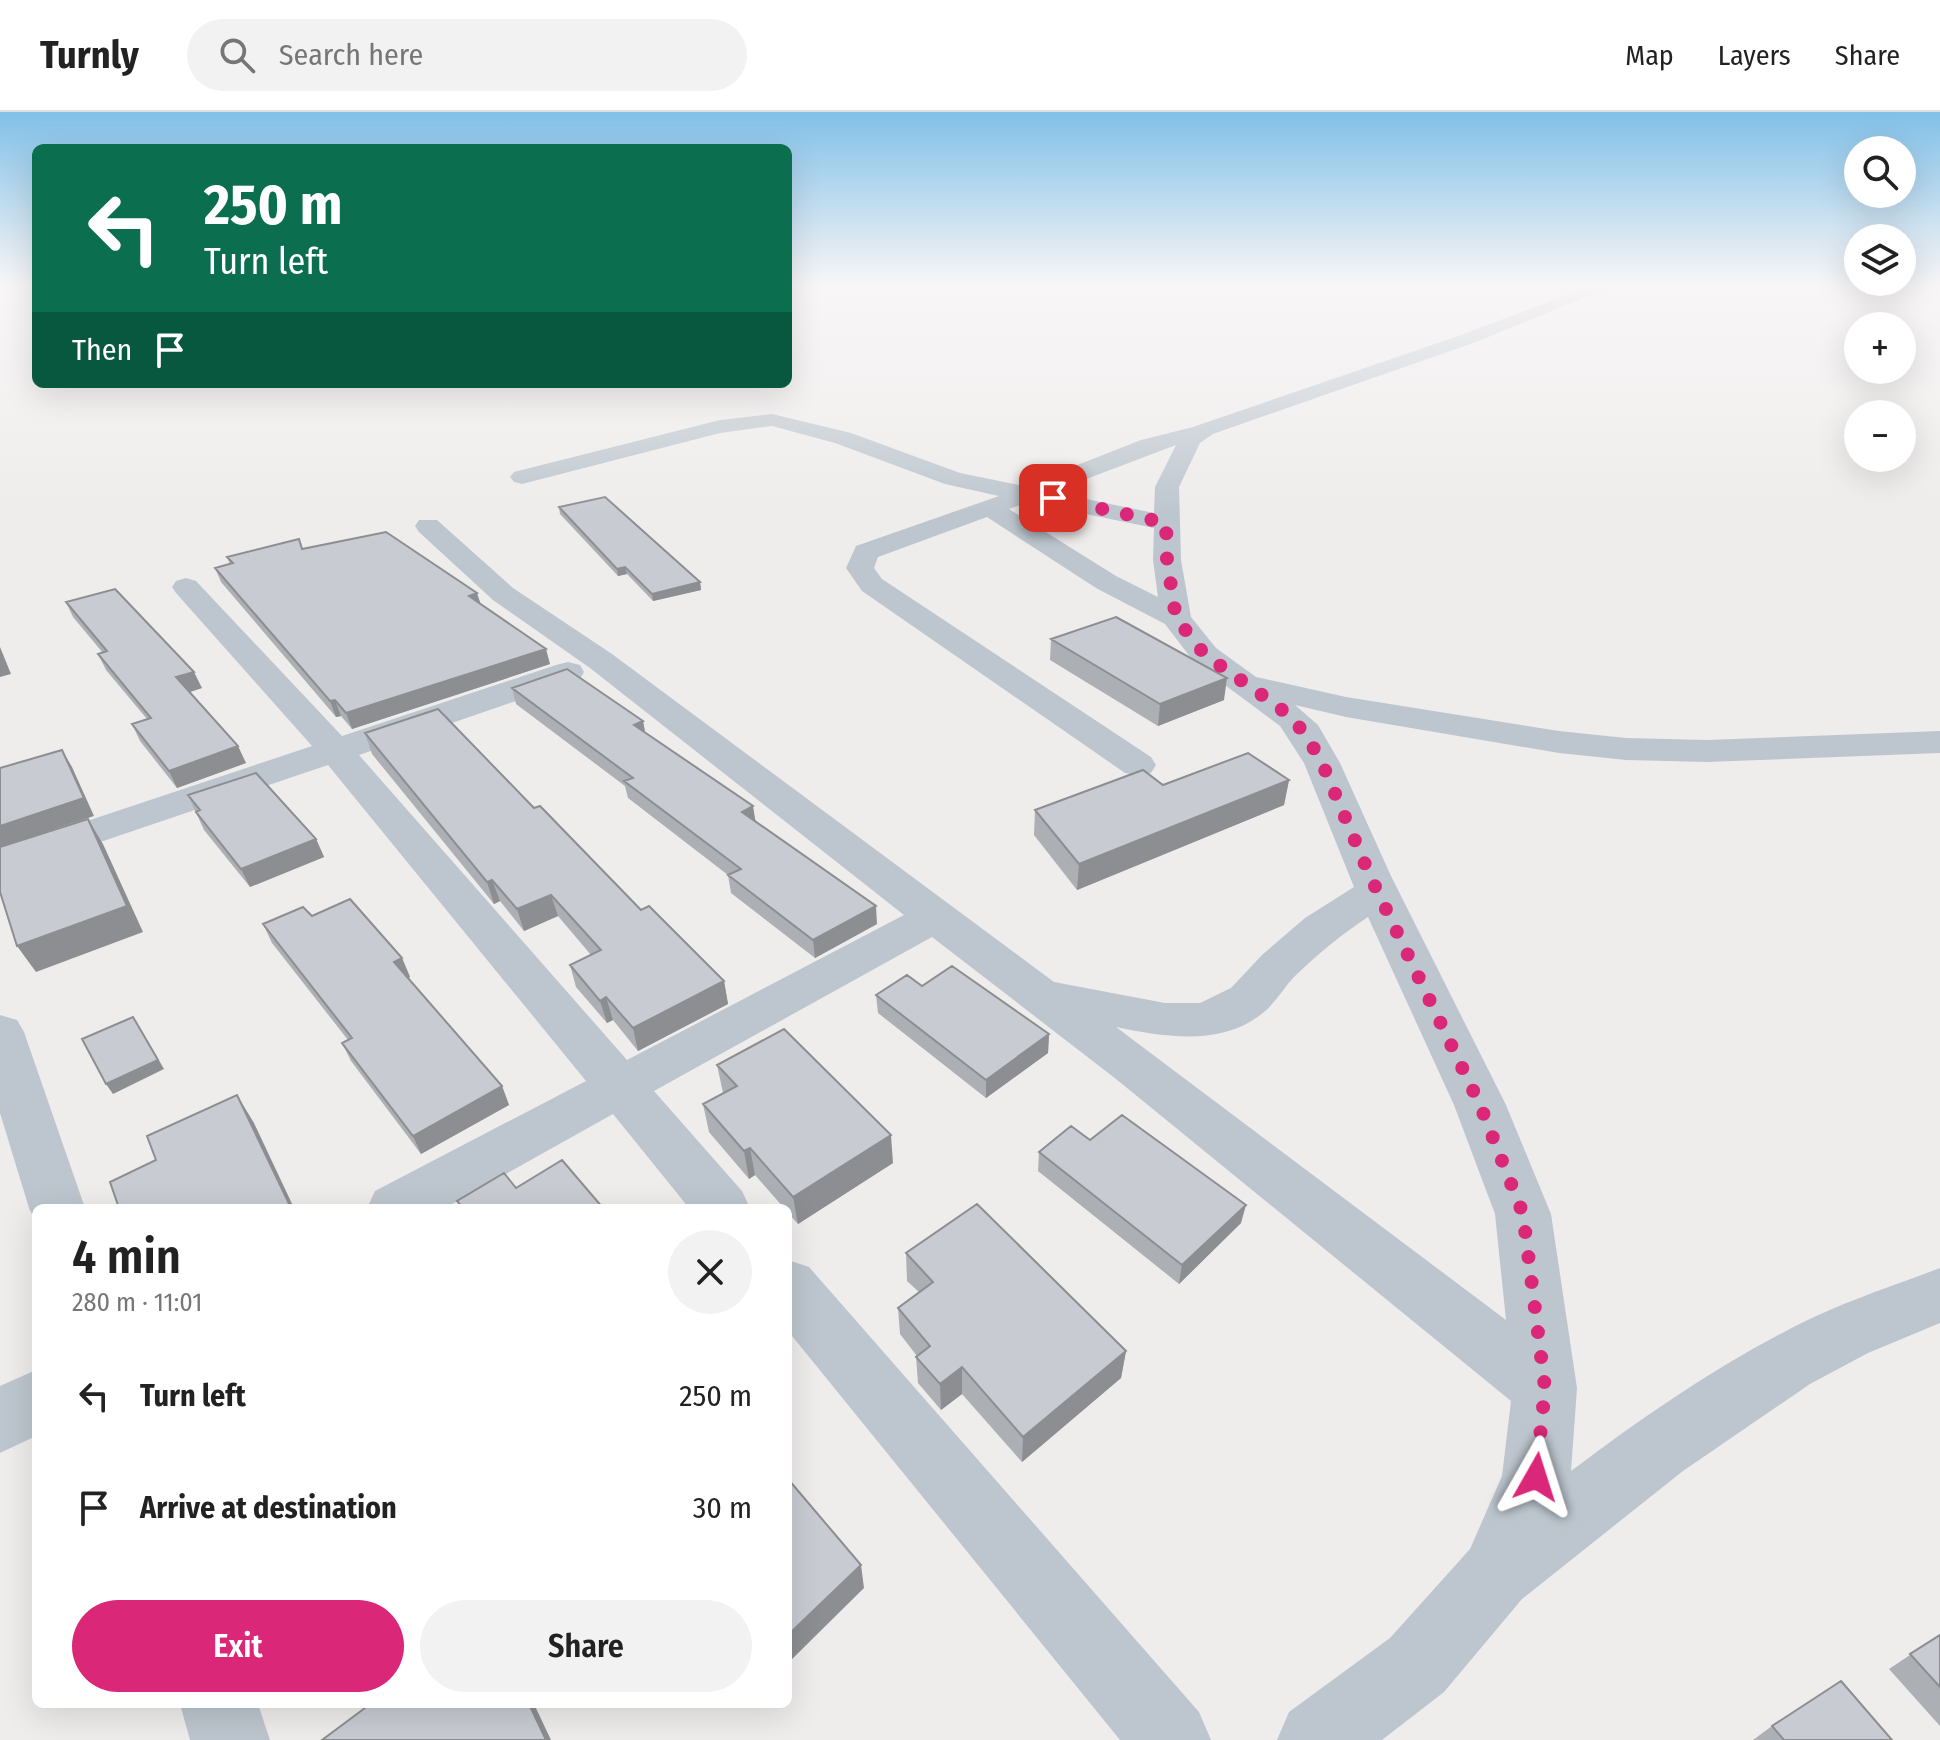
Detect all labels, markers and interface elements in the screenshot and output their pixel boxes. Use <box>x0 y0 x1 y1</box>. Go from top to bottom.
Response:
search box <box>187 19 747 91</box>
text: Turnly <box>40 32 139 78</box>
icon: search <box>215 33 259 77</box>
text: Search here <box>279 37 423 73</box>
text: Map <box>1625 39 1674 72</box>
text: Layers <box>1718 39 1791 72</box>
text: Share <box>1835 39 1900 72</box>
map controls <box>1844 136 1916 472</box>
button: search <box>1844 136 1916 208</box>
text: 250 m <box>204 172 342 239</box>
icon: left <box>72 176 176 280</box>
button: layers <box>1844 224 1916 296</box>
text: Turn left <box>204 240 328 284</box>
button: + <box>1844 312 1916 384</box>
icon: arrive <box>148 328 192 372</box>
text: Then <box>72 332 132 368</box>
button: − <box>1844 400 1916 472</box>
pin <box>1019 464 1087 532</box>
icon: arrive <box>1031 476 1075 520</box>
text: 4 min <box>72 1228 181 1286</box>
button: close <box>668 1230 752 1314</box>
text: 280 m · 11:01 <box>72 1287 202 1318</box>
icon: left <box>72 1374 116 1418</box>
text: Turn left <box>140 1378 246 1414</box>
text: 250 m <box>679 1378 752 1414</box>
position arrow <box>1494 1435 1578 1519</box>
icon: arrive <box>72 1486 116 1530</box>
text: Arrive at destination <box>140 1490 397 1526</box>
text: 30 m <box>693 1490 752 1526</box>
button: Exit <box>72 1600 404 1692</box>
button: Share <box>420 1600 752 1692</box>

